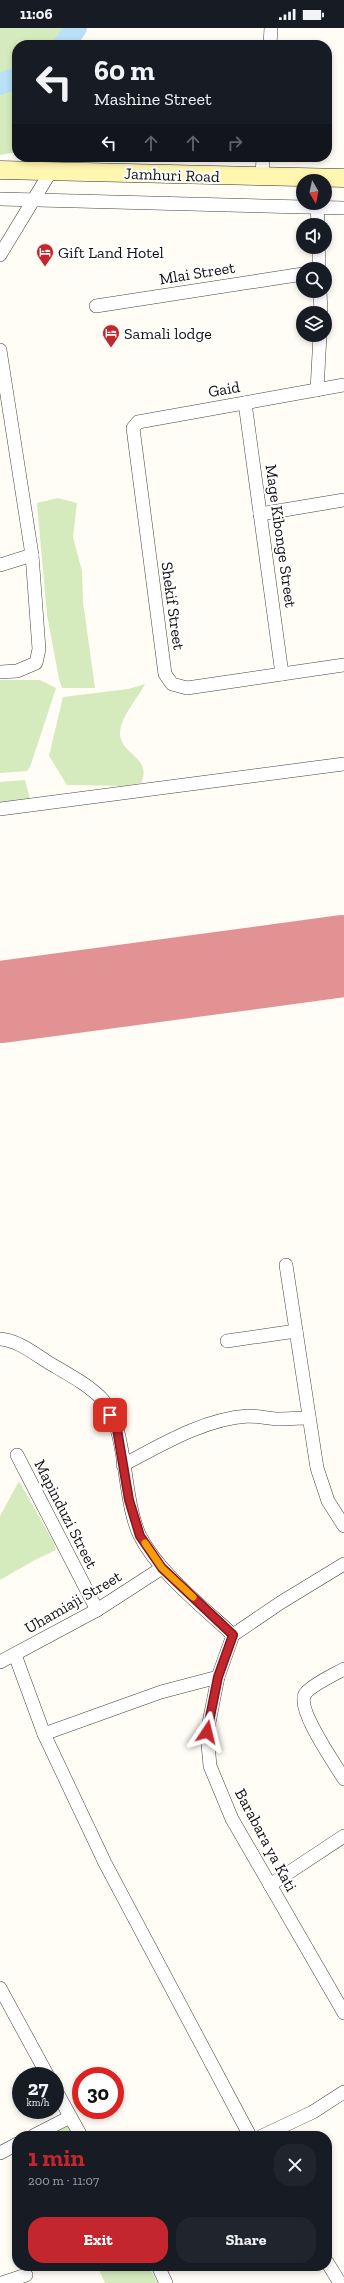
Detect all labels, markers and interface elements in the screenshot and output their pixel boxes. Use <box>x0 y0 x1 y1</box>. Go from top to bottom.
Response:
text: 11:06 <box>20 5 53 23</box>
text: 60 m <box>94 54 155 87</box>
icon: left <box>28 56 80 108</box>
text: Mashine Street <box>94 88 212 110</box>
icon: left <box>98 132 120 154</box>
icon: ahead <box>140 132 162 154</box>
icon: ahead <box>182 132 204 154</box>
icon: right <box>224 132 246 154</box>
street label: Jamhuri Road <box>124 164 220 186</box>
north arrow <box>296 174 332 210</box>
map controls <box>296 174 332 342</box>
button: sound <box>296 218 332 254</box>
hotel icon: Gift Land Hotel <box>35 242 55 267</box>
place label: Gift Land Hotel <box>58 243 164 262</box>
street label: Mlai Street <box>158 258 236 288</box>
button: search <box>296 262 332 298</box>
button: layers <box>296 306 332 342</box>
hotel icon: Samali lodge <box>101 323 121 348</box>
place label: Samali lodge <box>124 324 212 343</box>
street label: Gaid <box>207 377 242 401</box>
street label: Mage Kibonge Street <box>262 463 300 609</box>
street label: Shekif Street <box>157 561 189 651</box>
pin <box>93 1398 127 1432</box>
icon: arrive <box>99 1404 121 1426</box>
street label: Mapinduzi Street <box>30 1456 102 1572</box>
street label: Uhamiaji Street <box>21 1567 125 1637</box>
position arrow <box>186 1711 228 1753</box>
street label: Barabara ya Kati <box>231 1785 301 1895</box>
speed limit sign: 30 <box>72 2067 124 2119</box>
text: 27 <box>28 2076 48 2100</box>
text: km/h <box>27 2097 49 2109</box>
text: 1 min <box>28 2143 85 2172</box>
button: close <box>274 2144 316 2186</box>
text: 200 m · 11:07 <box>28 2173 99 2188</box>
button: Exit <box>28 2217 168 2263</box>
button: Share <box>176 2217 316 2263</box>

